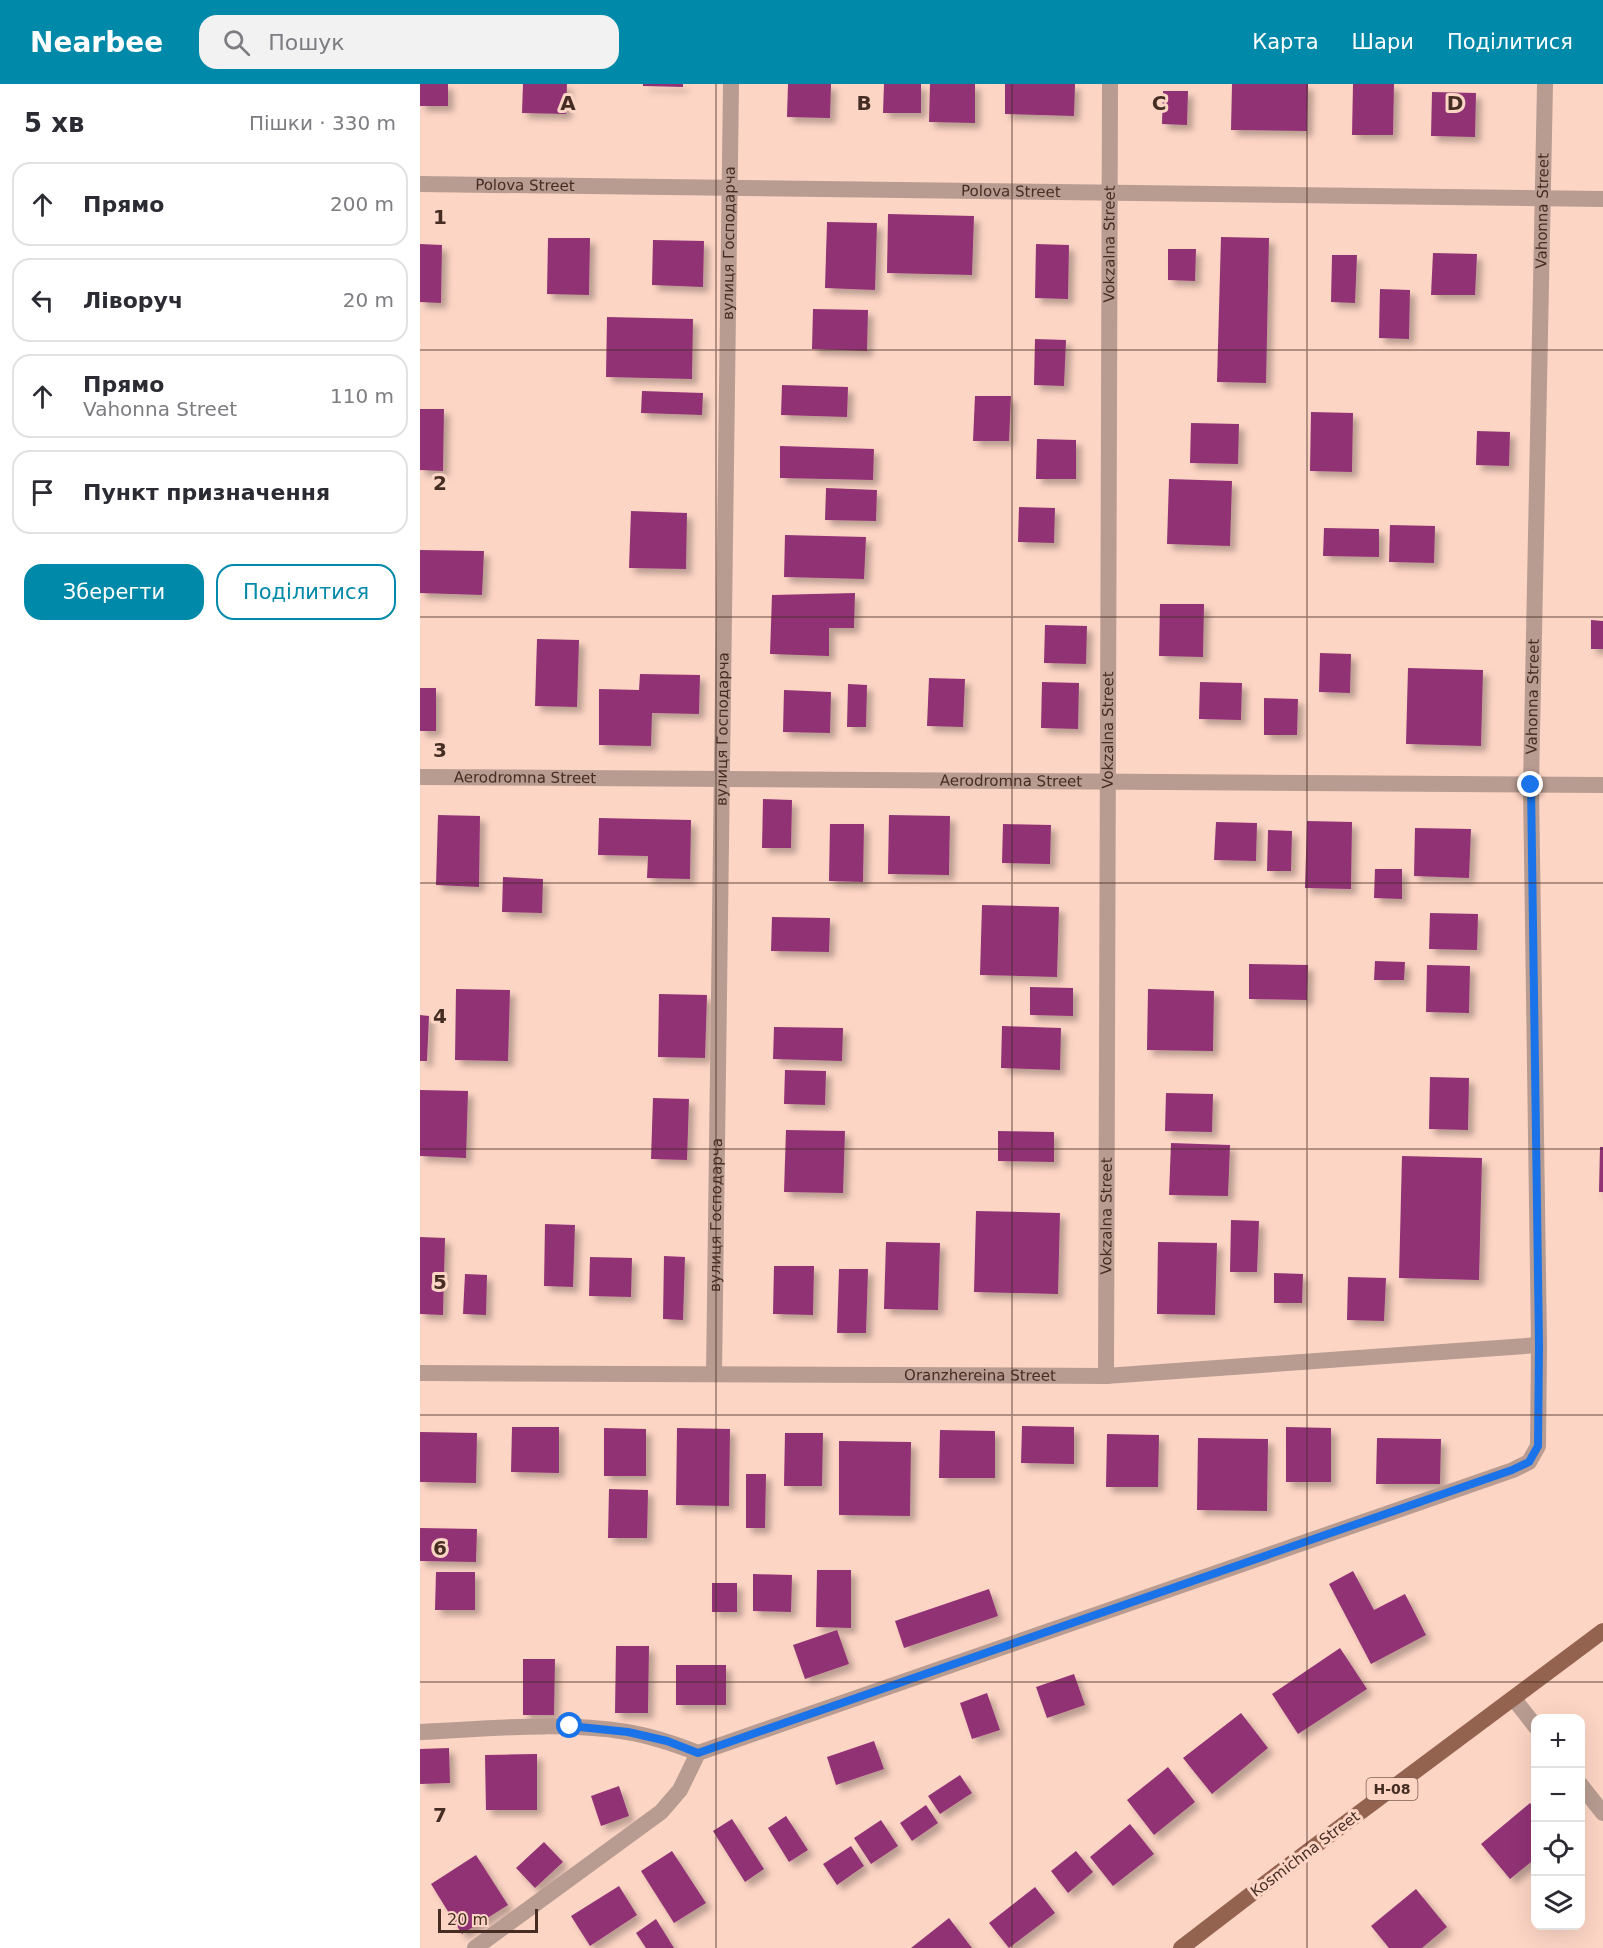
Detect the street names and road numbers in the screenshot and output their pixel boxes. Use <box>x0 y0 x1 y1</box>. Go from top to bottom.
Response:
street label: Vahonna Street <box>1532 153 1553 269</box>
street label: вулиця Господарча <box>719 166 739 320</box>
street label: Polova Street <box>475 176 575 195</box>
street label: Polova Street <box>961 182 1061 201</box>
street label: Vokzalna Street <box>1100 185 1119 303</box>
street label: Vahonna Street <box>1523 639 1543 755</box>
street label: вулиця Господарча <box>712 652 733 806</box>
street label: Vokzalna Street <box>1099 671 1117 789</box>
street label: Aerodromna Street <box>454 768 596 787</box>
street label: Aerodromna Street <box>940 772 1082 790</box>
street label: вулиця Господарча <box>706 1138 726 1292</box>
street label: Vokzalna Street <box>1097 1157 1116 1275</box>
street label: Oranzhereina Street <box>904 1366 1056 1385</box>
road number: Н-08 <box>1366 1778 1418 1800</box>
street label: Kosmichna Street <box>1247 1807 1363 1901</box>

